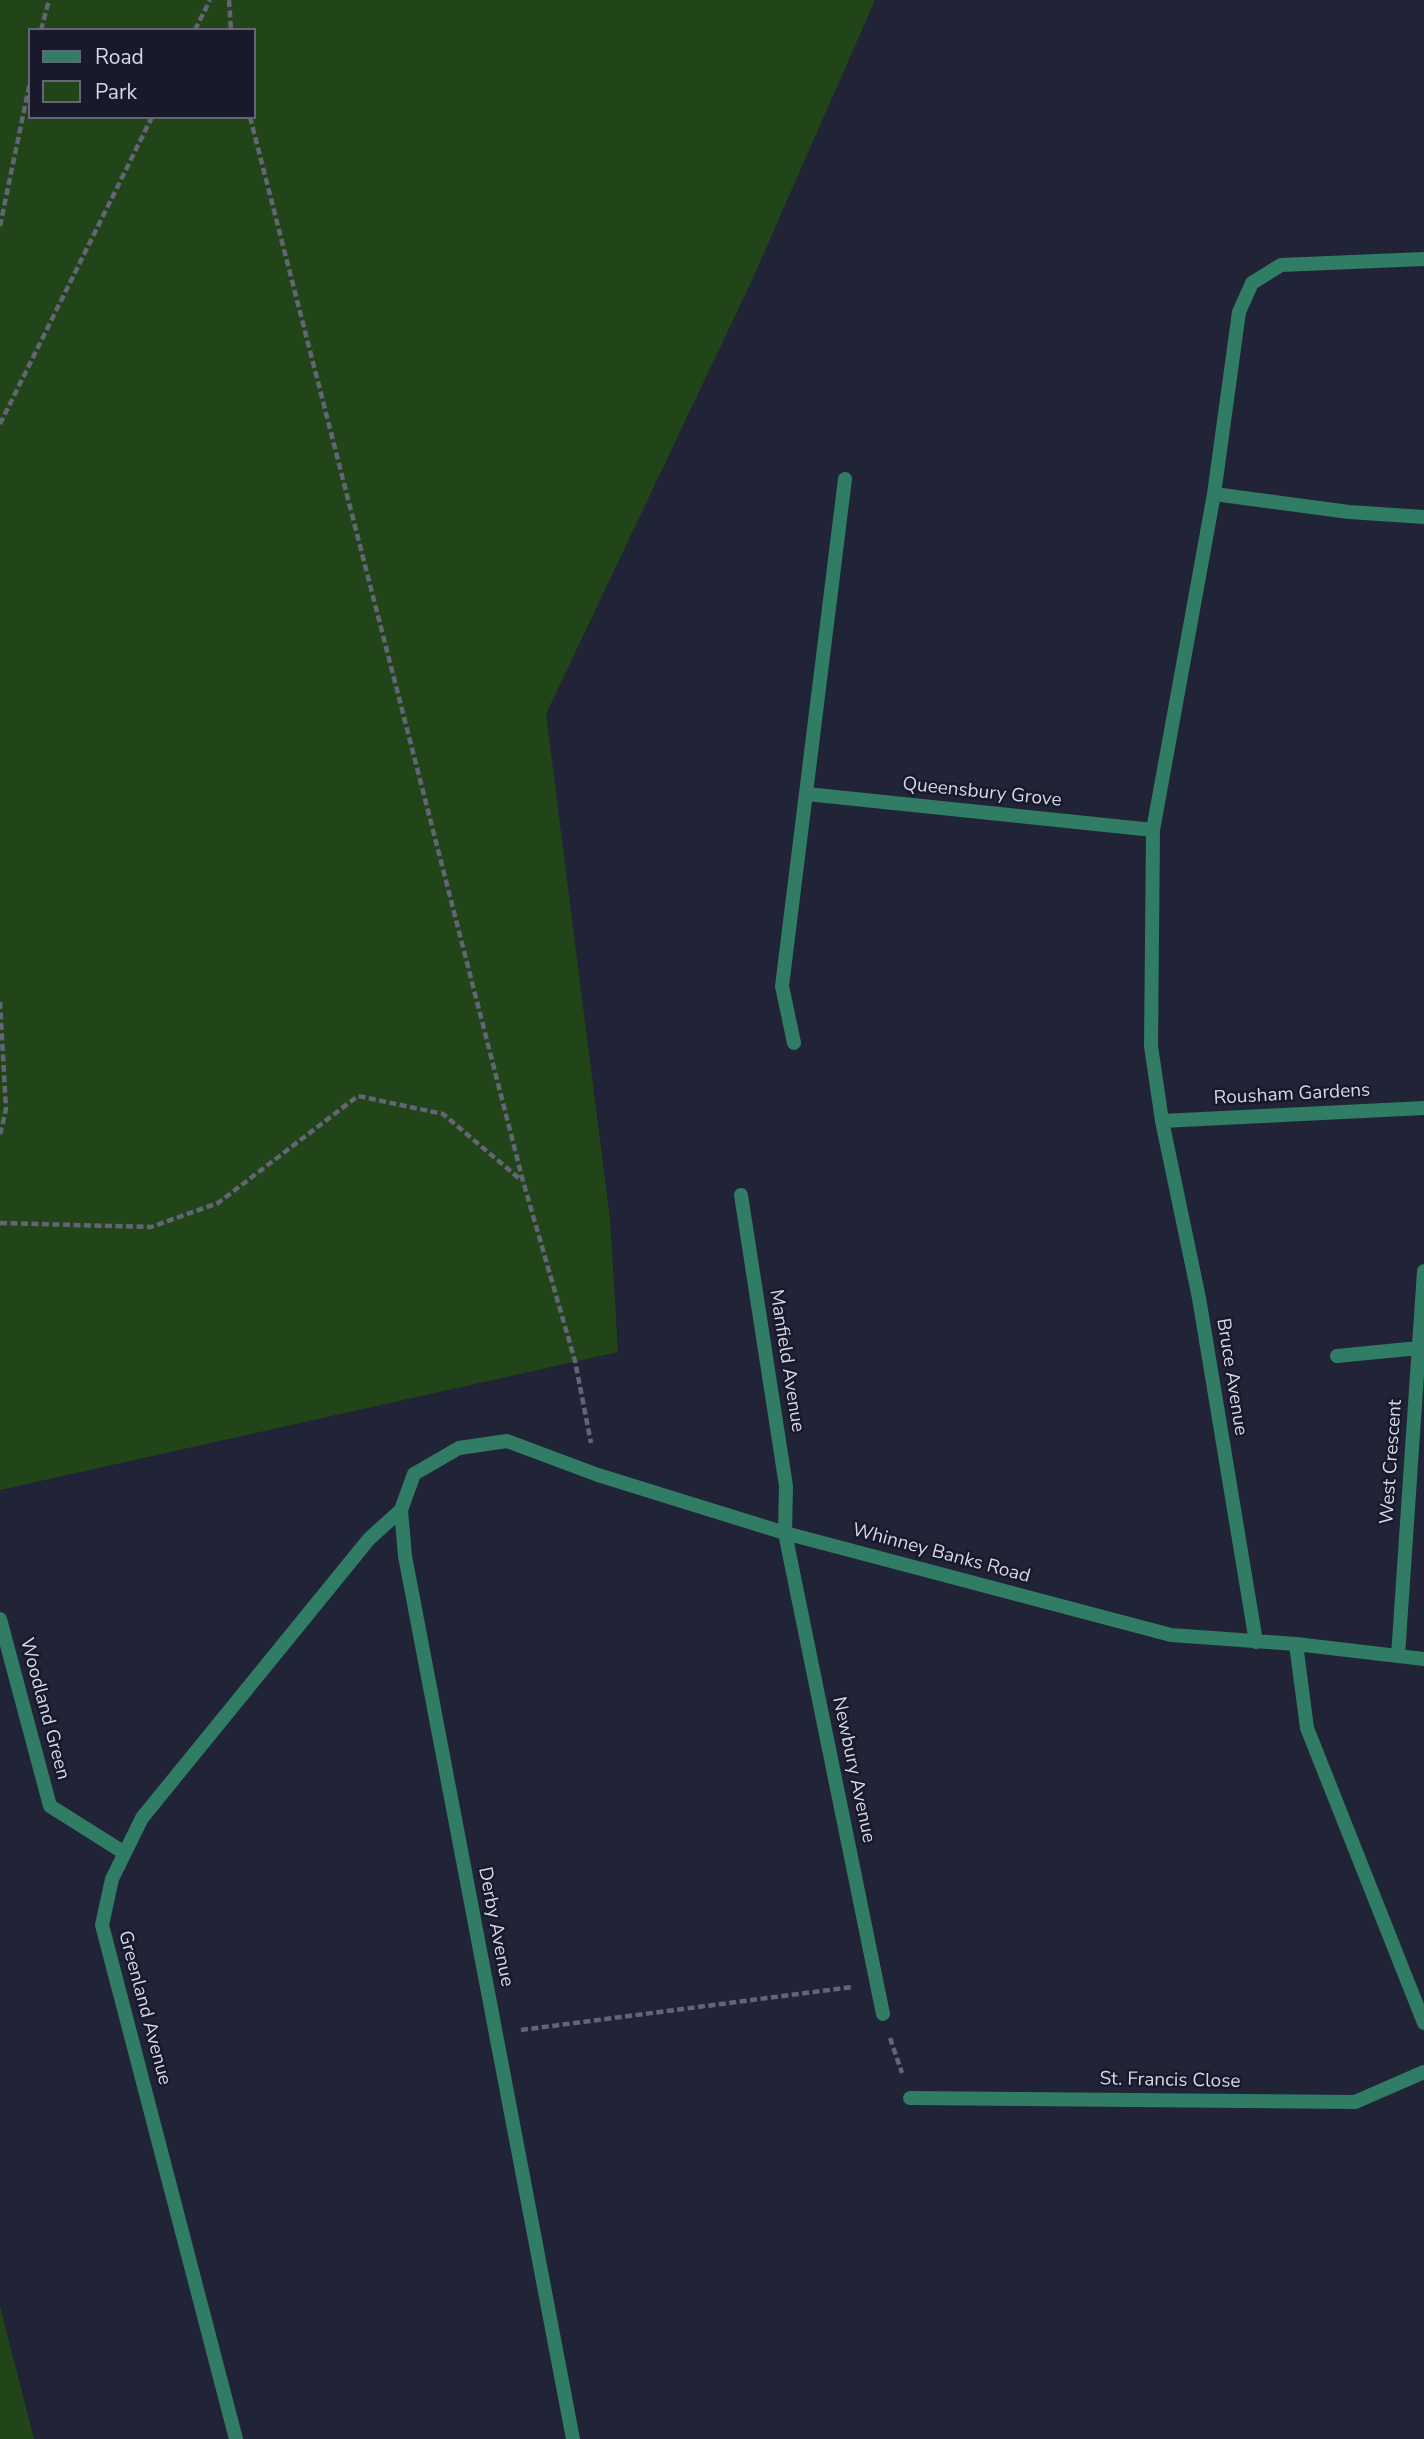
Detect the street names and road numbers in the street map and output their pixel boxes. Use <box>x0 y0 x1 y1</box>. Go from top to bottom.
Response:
street label: Queensbury Grove <box>901 773 1063 813</box>
street label: Rousham Gardens <box>1213 1080 1371 1110</box>
street label: Manfield Avenue <box>763 1288 809 1434</box>
street label: Bruce Avenue <box>1210 1317 1252 1437</box>
street label: West Crescent <box>1376 1399 1408 1525</box>
street label: Whinney Banks Road <box>849 1519 1033 1589</box>
street label: Woodland Green <box>14 1636 74 1782</box>
street label: Newbury Avenue <box>826 1695 880 1845</box>
street label: Derby Avenue <box>472 1865 518 1989</box>
street label: Greenland Avenue <box>112 1928 176 2088</box>
street label: St. Francis Close <box>1099 2068 1241 2094</box>

